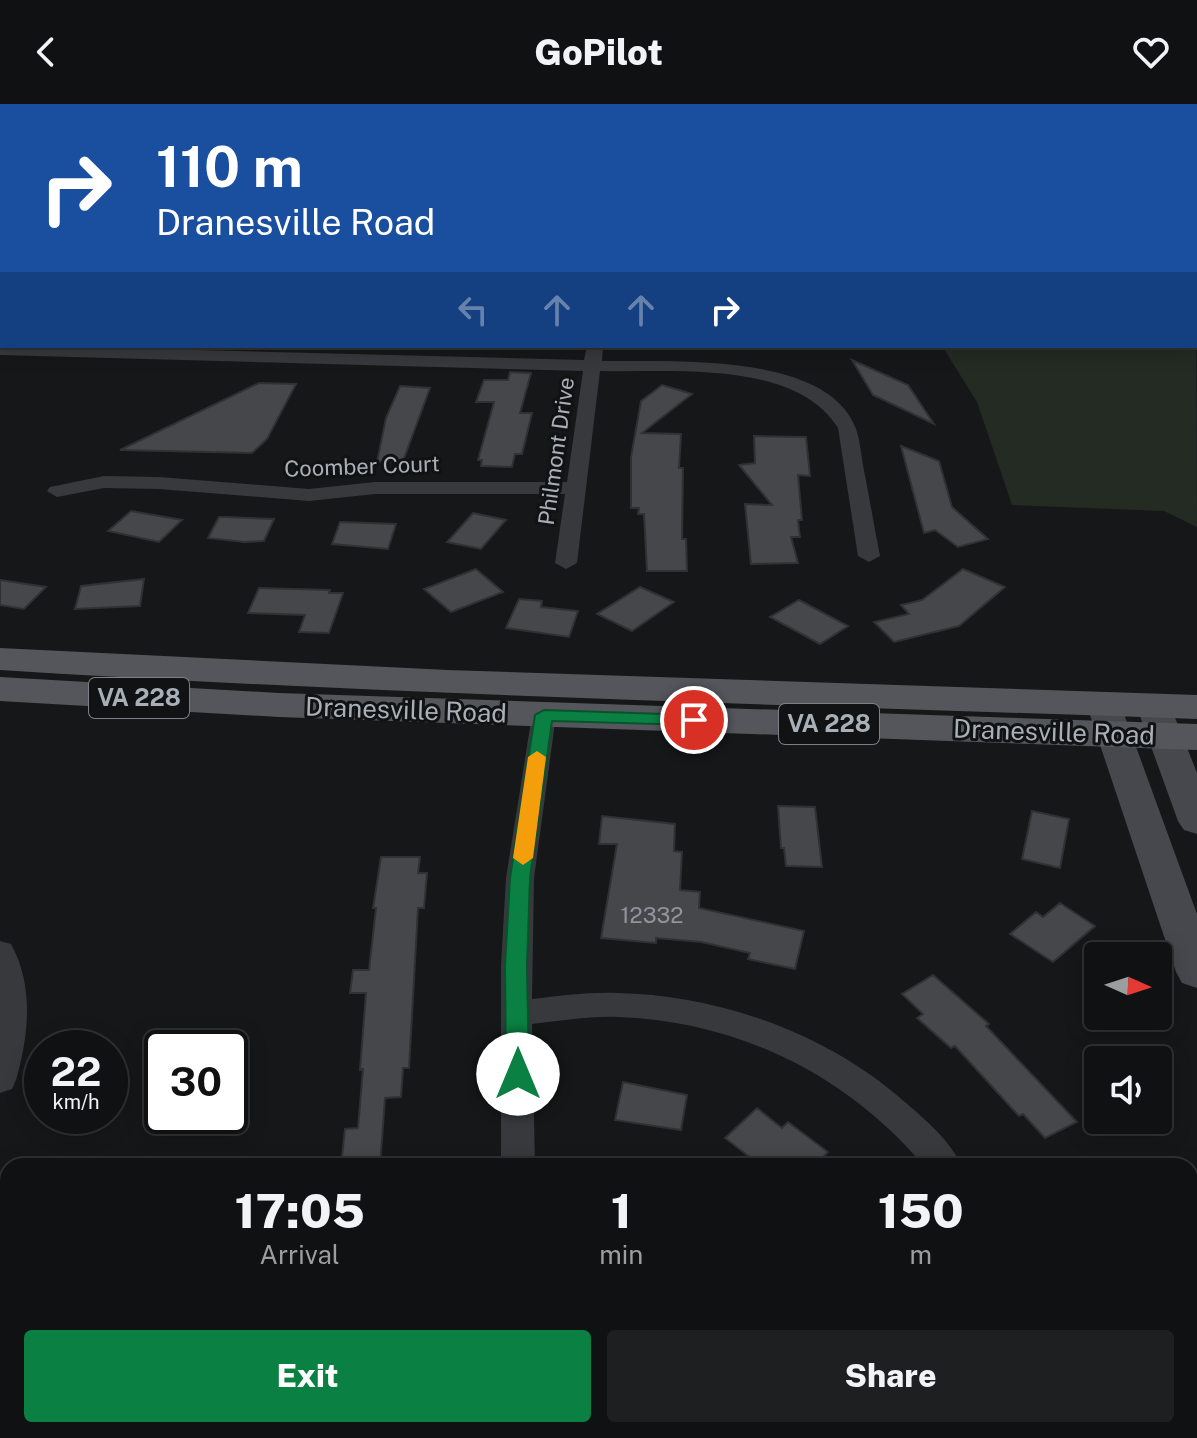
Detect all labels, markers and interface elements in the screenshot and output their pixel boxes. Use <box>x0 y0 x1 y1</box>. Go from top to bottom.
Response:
icon: back <box>24 30 68 74</box>
icon: heart <box>1129 30 1173 74</box>
text: GoPilot <box>534 31 663 73</box>
text: 110 m <box>156 134 303 200</box>
icon: right <box>24 136 128 240</box>
text: Dranesville Road <box>156 201 435 243</box>
icon: left <box>451 288 495 332</box>
icon: ahead <box>535 288 579 332</box>
icon: ahead <box>619 288 663 332</box>
icon: right <box>703 288 747 332</box>
street label: Philmont Drive <box>533 375 579 527</box>
street label: Coomber Court <box>284 450 440 482</box>
road number: VA 228 <box>89 678 189 718</box>
pin <box>660 686 728 754</box>
street label: Dranesville Road <box>305 690 507 729</box>
icon: arrive <box>672 698 716 742</box>
road number: VA 228 <box>779 704 879 744</box>
street label: Dranesville Road <box>953 712 1155 751</box>
house number: 12332 <box>621 902 683 928</box>
north arrow <box>1084 942 1172 1030</box>
map controls <box>1084 942 1172 1134</box>
speed limit sign: 30 <box>144 1030 248 1134</box>
position arrow <box>476 1032 560 1116</box>
button: sound <box>1084 1046 1172 1134</box>
text: 22 <box>51 1048 101 1095</box>
text: km/h <box>52 1090 100 1114</box>
text: 17:05 <box>234 1182 365 1239</box>
text: 1 <box>611 1182 632 1239</box>
text: 150 <box>878 1182 964 1239</box>
text: Arrival <box>259 1239 340 1270</box>
text: min <box>599 1239 643 1270</box>
text: m <box>909 1239 932 1270</box>
button: Exit <box>24 1330 591 1422</box>
button: Share <box>607 1330 1174 1422</box>

